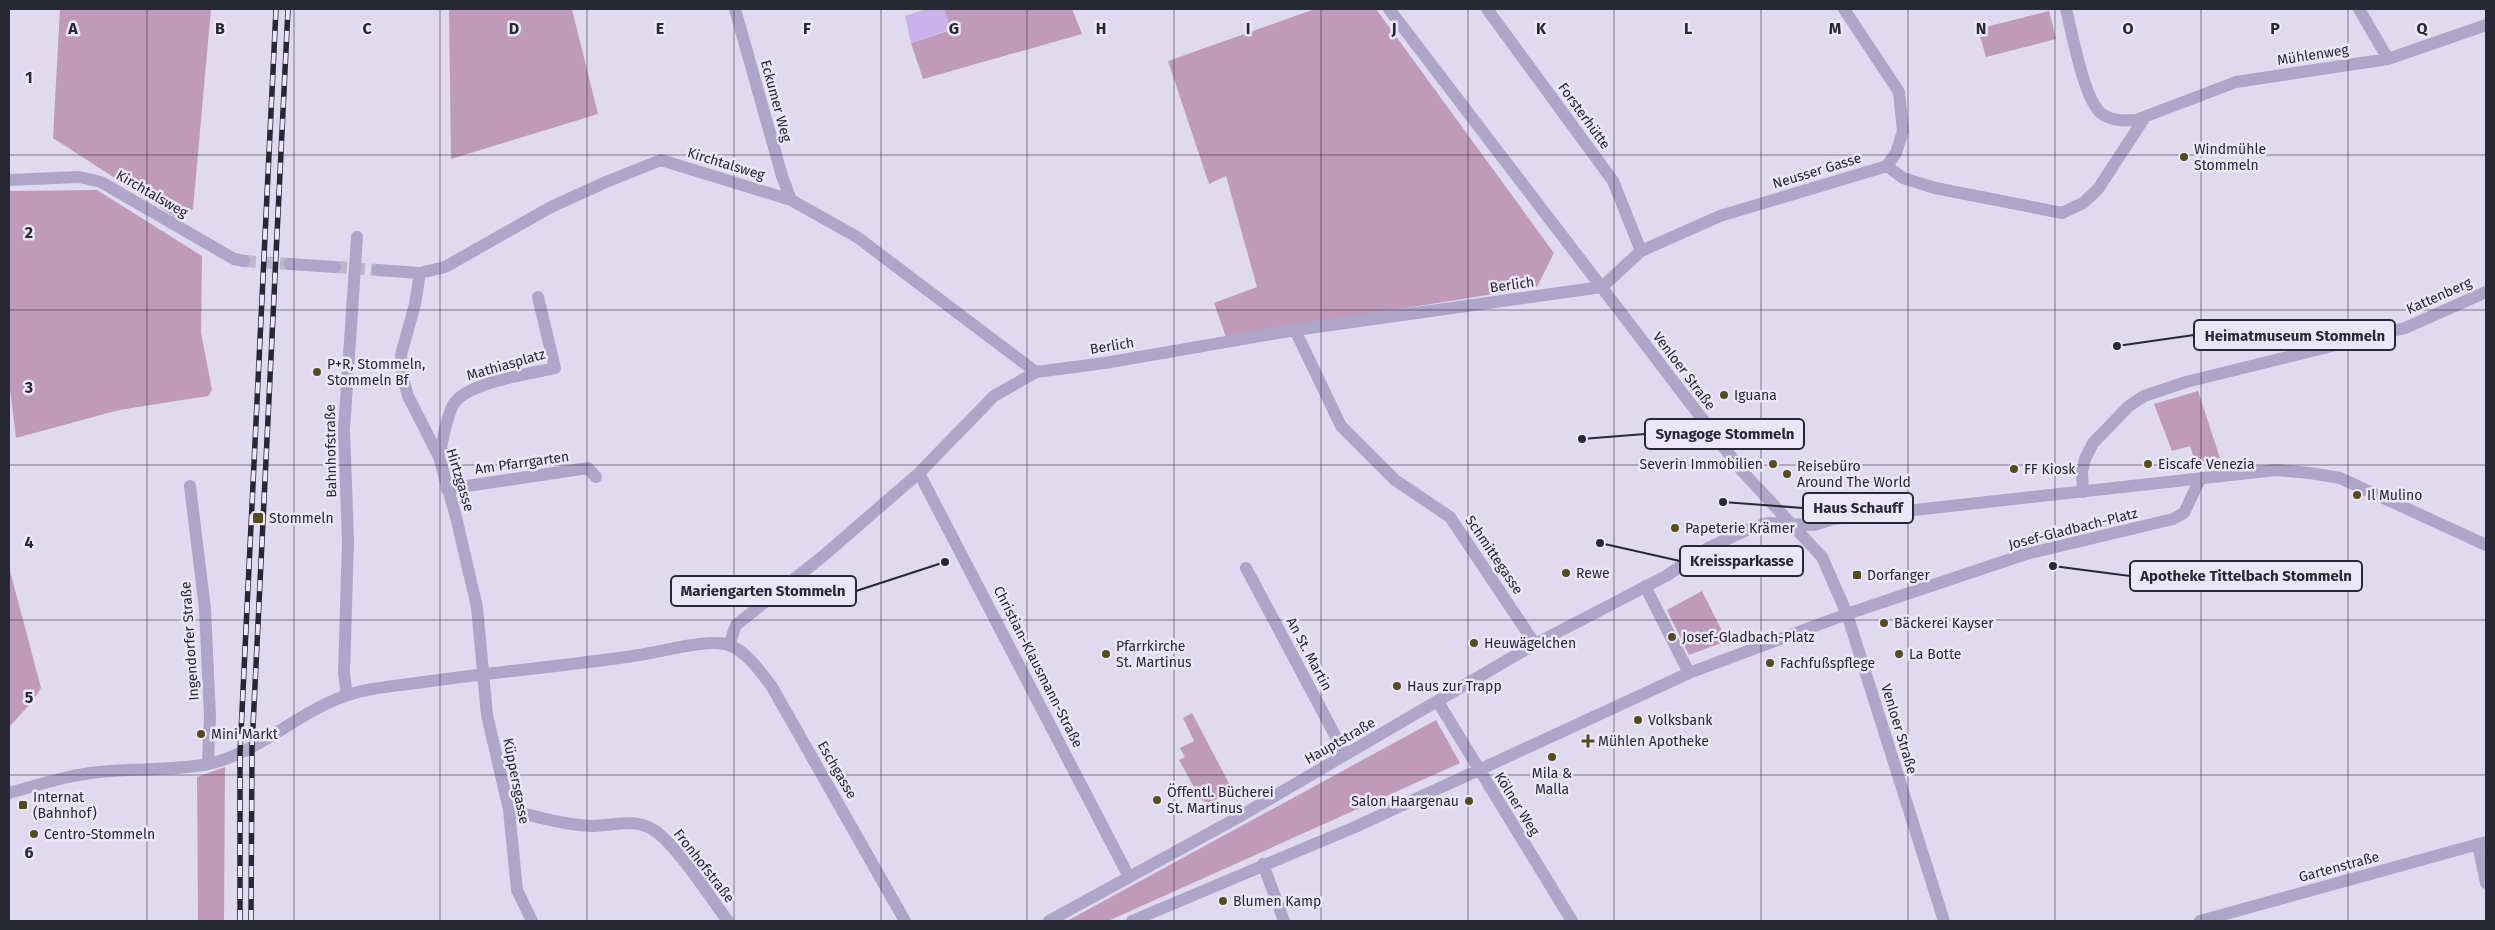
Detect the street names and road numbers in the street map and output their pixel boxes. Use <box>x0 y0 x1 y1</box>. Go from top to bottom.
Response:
street label: Mühlenweg <box>2276 41 2351 69</box>
street label: Eckumer Weg <box>757 58 795 145</box>
street label: Forsterhütte <box>1554 79 1614 153</box>
street label: Kirchtalsweg <box>685 144 767 184</box>
street label: Neusser Gasse <box>1771 149 1863 193</box>
street label: Kirchtalsweg <box>113 167 192 222</box>
street label: Berlich <box>1489 273 1535 297</box>
street label: Kattenberg <box>2404 274 2475 318</box>
street label: Venloer Straße <box>1649 329 1719 413</box>
street label: Berlich <box>1089 334 1135 358</box>
street label: Mathiasplatz <box>465 346 547 384</box>
street label: Bahnhofstraße <box>322 404 340 498</box>
street label: Hirtzgasse <box>442 446 478 514</box>
street label: Am Pfarrgarten <box>474 448 570 478</box>
street label: Josef-Gladbach-Platz <box>2007 505 2139 553</box>
street label: Schmittegasse <box>1461 512 1527 598</box>
street label: Ingendorfer Straße <box>177 581 203 701</box>
street label: Christian-Klausmann-Straße <box>990 583 1086 751</box>
street label: An St. Martin <box>1283 614 1335 694</box>
street label: Venloer Straße <box>1877 682 1921 776</box>
street label: Hauptstraße <box>1302 714 1378 768</box>
street label: Küppersgasse <box>499 737 533 825</box>
street label: Eschgasse <box>814 738 860 802</box>
street label: Kölner Weg <box>1491 769 1544 839</box>
street label: Fronhofstraße <box>670 826 738 906</box>
street label: Gartenstraße <box>2297 848 2381 886</box>

